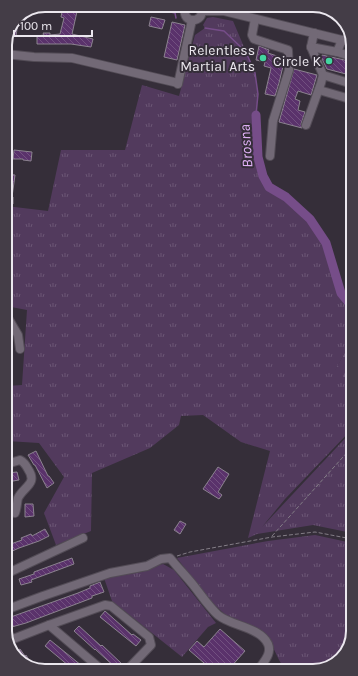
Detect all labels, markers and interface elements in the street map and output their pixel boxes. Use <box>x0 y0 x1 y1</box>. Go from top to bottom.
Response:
scale bar <box>14 12 92 38</box>
text: 100 m <box>20 19 52 33</box>
place label: Relentless Martial Arts <box>180 42 255 75</box>
marker: Relentless Martial Arts <box>258 53 268 63</box>
place label: Circle K <box>273 53 321 70</box>
marker: Circle K <box>324 56 334 66</box>
water label: Brosna <box>235 124 257 168</box>

